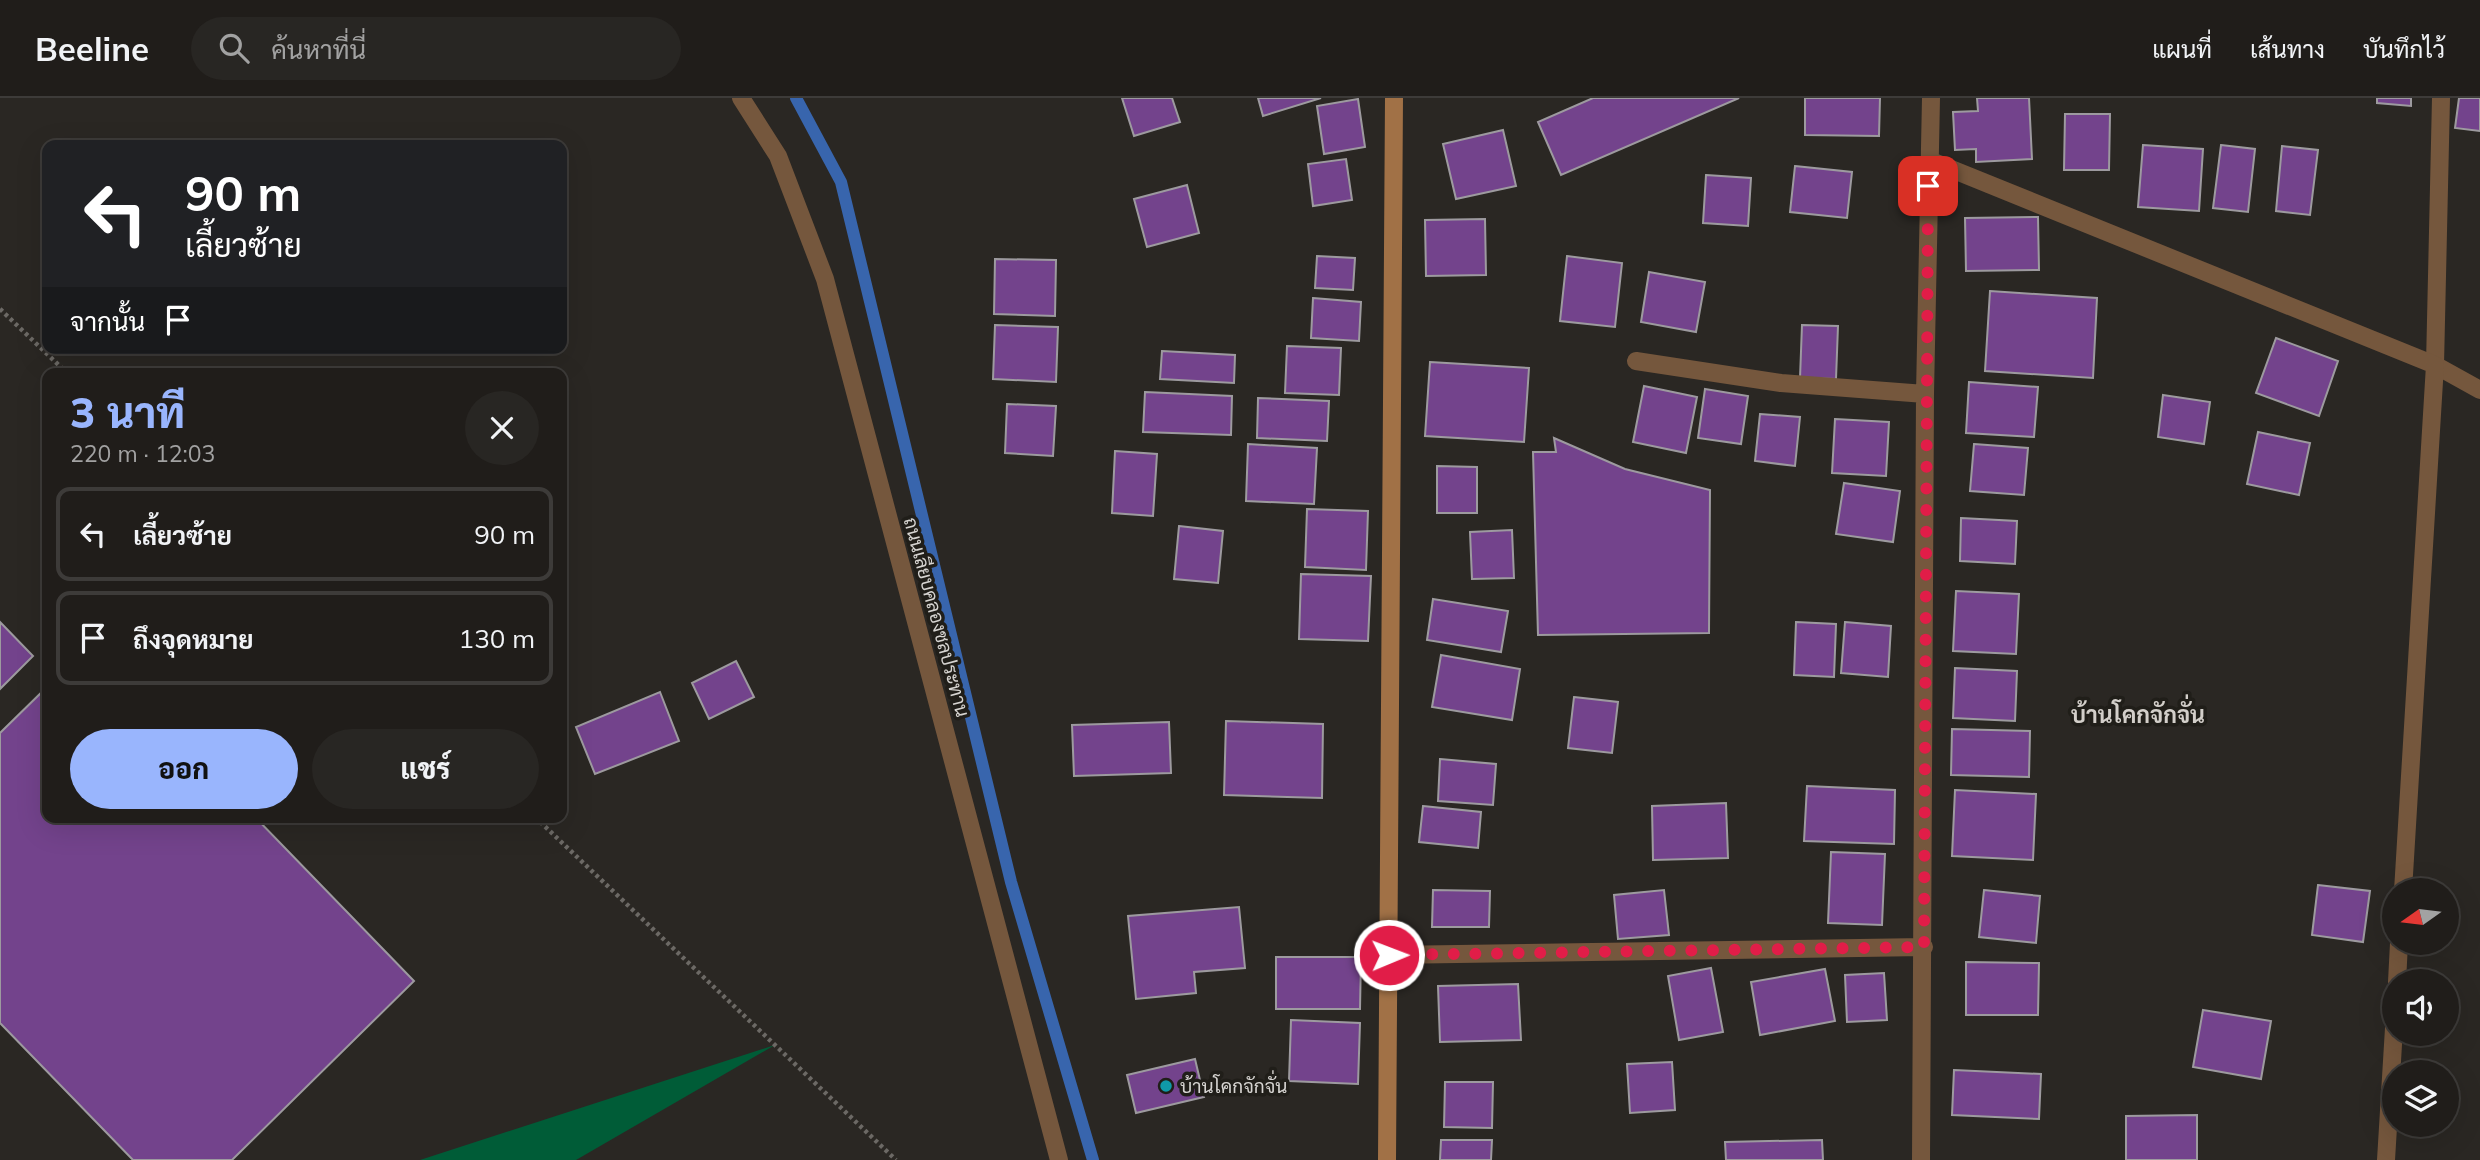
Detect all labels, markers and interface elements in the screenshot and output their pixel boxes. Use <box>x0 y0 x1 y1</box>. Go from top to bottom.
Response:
search box <box>191 17 681 80</box>
text: Beeline <box>35 28 149 69</box>
icon: search <box>215 29 253 67</box>
text: ค้นหาที่นี่ <box>271 33 366 66</box>
text: แผนที่ <box>2152 34 2212 64</box>
text: เส้นทาง <box>2250 34 2325 64</box>
text: บันทึกไว้ <box>2363 34 2445 64</box>
pin <box>1898 156 1958 216</box>
text: 90 m <box>185 162 301 223</box>
icon: arrive <box>1909 167 1947 205</box>
icon: left <box>70 168 161 259</box>
text: เลี้ยวซ้าย <box>185 225 302 265</box>
icon: arrive <box>159 301 197 339</box>
text: จากนั้น <box>70 305 145 338</box>
text: 3 นาที <box>70 386 185 439</box>
button: close <box>465 391 539 465</box>
text: 220 m · 12:03 <box>70 439 215 468</box>
icon: left <box>74 515 112 553</box>
street label: ถนนเลียบคลองชลประทาน <box>899 515 975 719</box>
text: 90 m <box>474 518 535 551</box>
text: เลี้ยวซ้าย <box>133 519 232 552</box>
icon: arrive <box>74 619 112 657</box>
text: 130 m <box>459 622 535 655</box>
text: ถึงจุดหมาย <box>133 623 254 656</box>
district label: บ้านโคกจักจั่น <box>2071 694 2205 729</box>
button: ออก <box>70 729 298 809</box>
button: แชร์ <box>312 729 539 809</box>
north arrow <box>2382 878 2459 956</box>
map controls <box>2382 878 2459 1137</box>
position arrow <box>1352 918 1426 992</box>
button: sound <box>2382 969 2459 1046</box>
button: layers <box>2382 1060 2459 1137</box>
place label: บ้านโคกจักจั่น <box>1180 1070 1287 1098</box>
marker: บ้านโคกจักจั่น <box>1158 1078 1174 1094</box>

